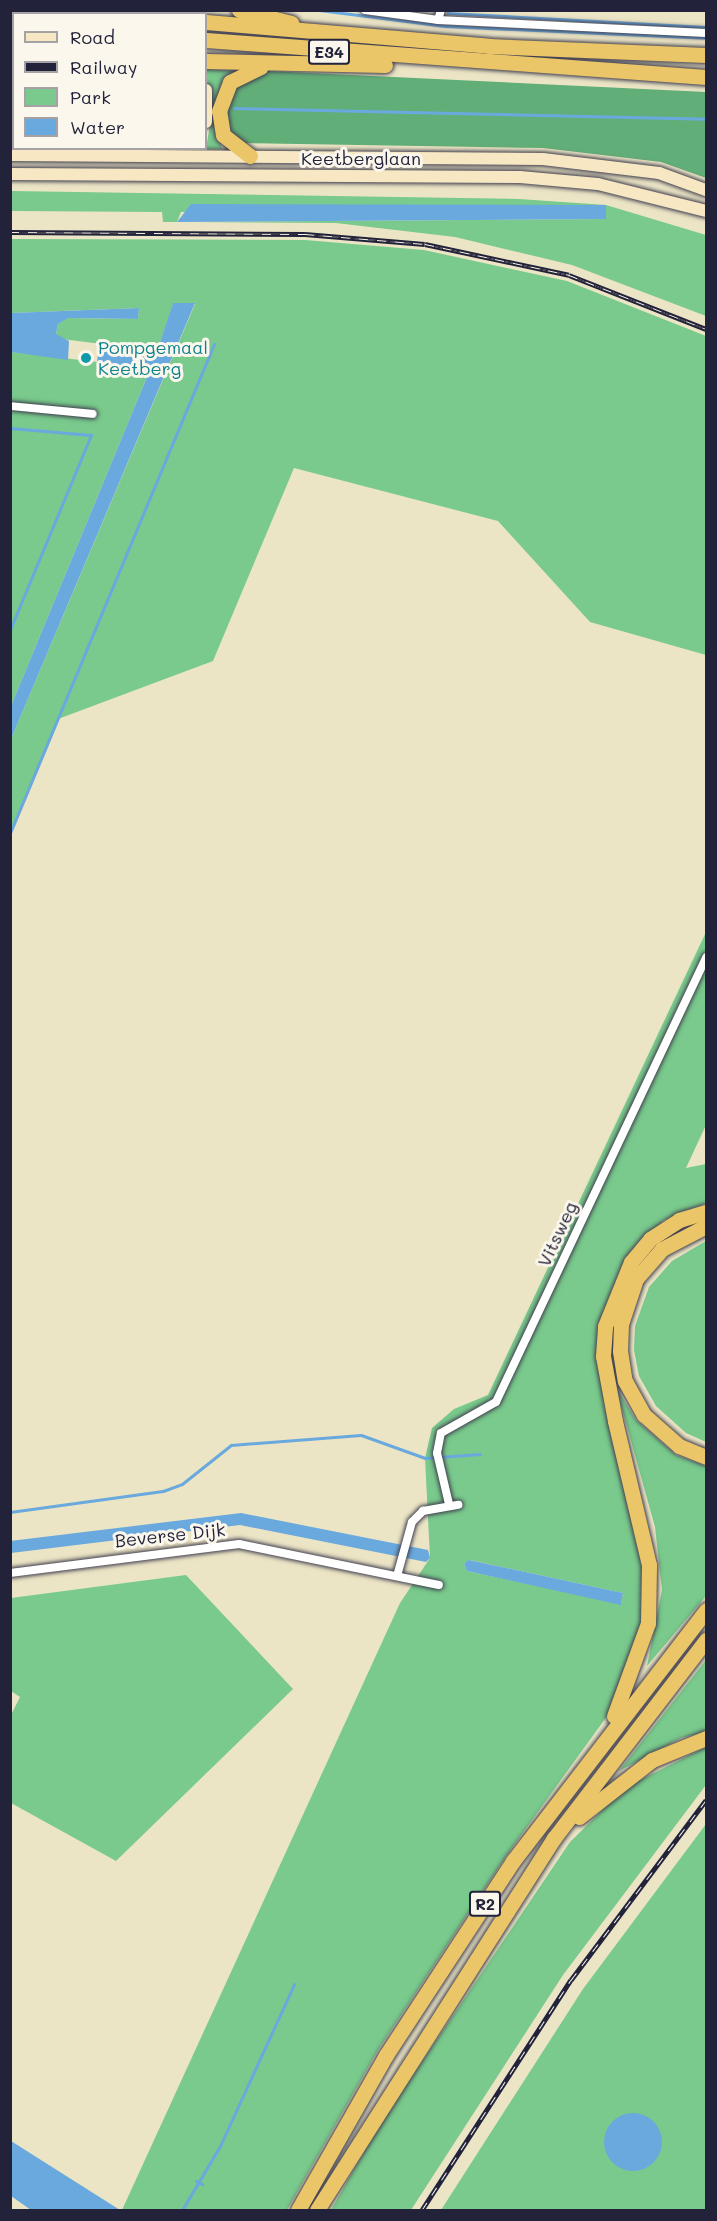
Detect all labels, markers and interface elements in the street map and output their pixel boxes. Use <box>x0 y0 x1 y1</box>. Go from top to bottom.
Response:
legend <box>12 12 207 150</box>
text: Road <box>70 25 115 49</box>
road number: E34 <box>308 39 350 65</box>
text: Railway <box>70 55 137 79</box>
text: Park <box>70 85 111 109</box>
text: Water <box>70 115 125 139</box>
street label: Keetberglaan <box>301 147 421 169</box>
place label: Pompgemaal Keetberg <box>98 337 208 380</box>
marker: Pompgemaal Keetberg <box>79 351 93 365</box>
street label: Vitsweg <box>533 1198 581 1270</box>
street label: Beverse Dijk <box>114 1518 226 1552</box>
road number: R2 <box>468 1891 502 1917</box>

